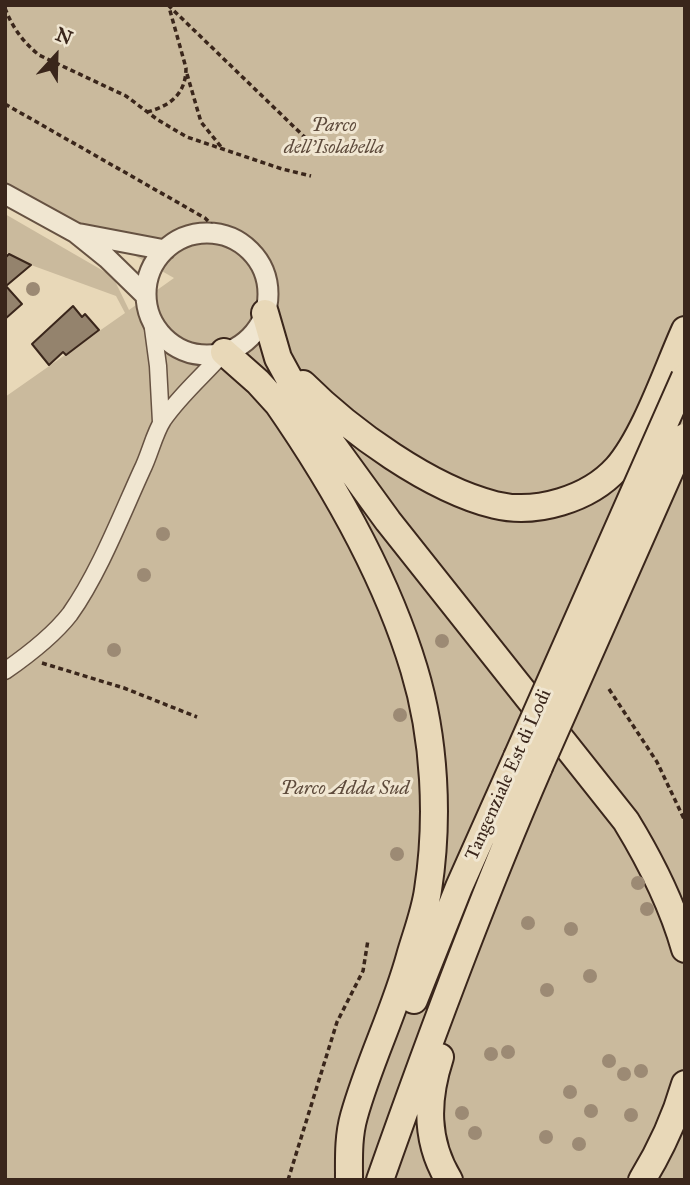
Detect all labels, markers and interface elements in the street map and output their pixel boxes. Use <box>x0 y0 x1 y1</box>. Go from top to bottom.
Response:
north arrow <box>21 21 91 91</box>
text: N <box>52 22 76 50</box>
park label: Parco dell'Isolabella <box>284 115 384 159</box>
street label: Tangenziale Est di Lodi <box>461 686 557 864</box>
park label: Parco Adda Sud <box>281 778 409 800</box>

